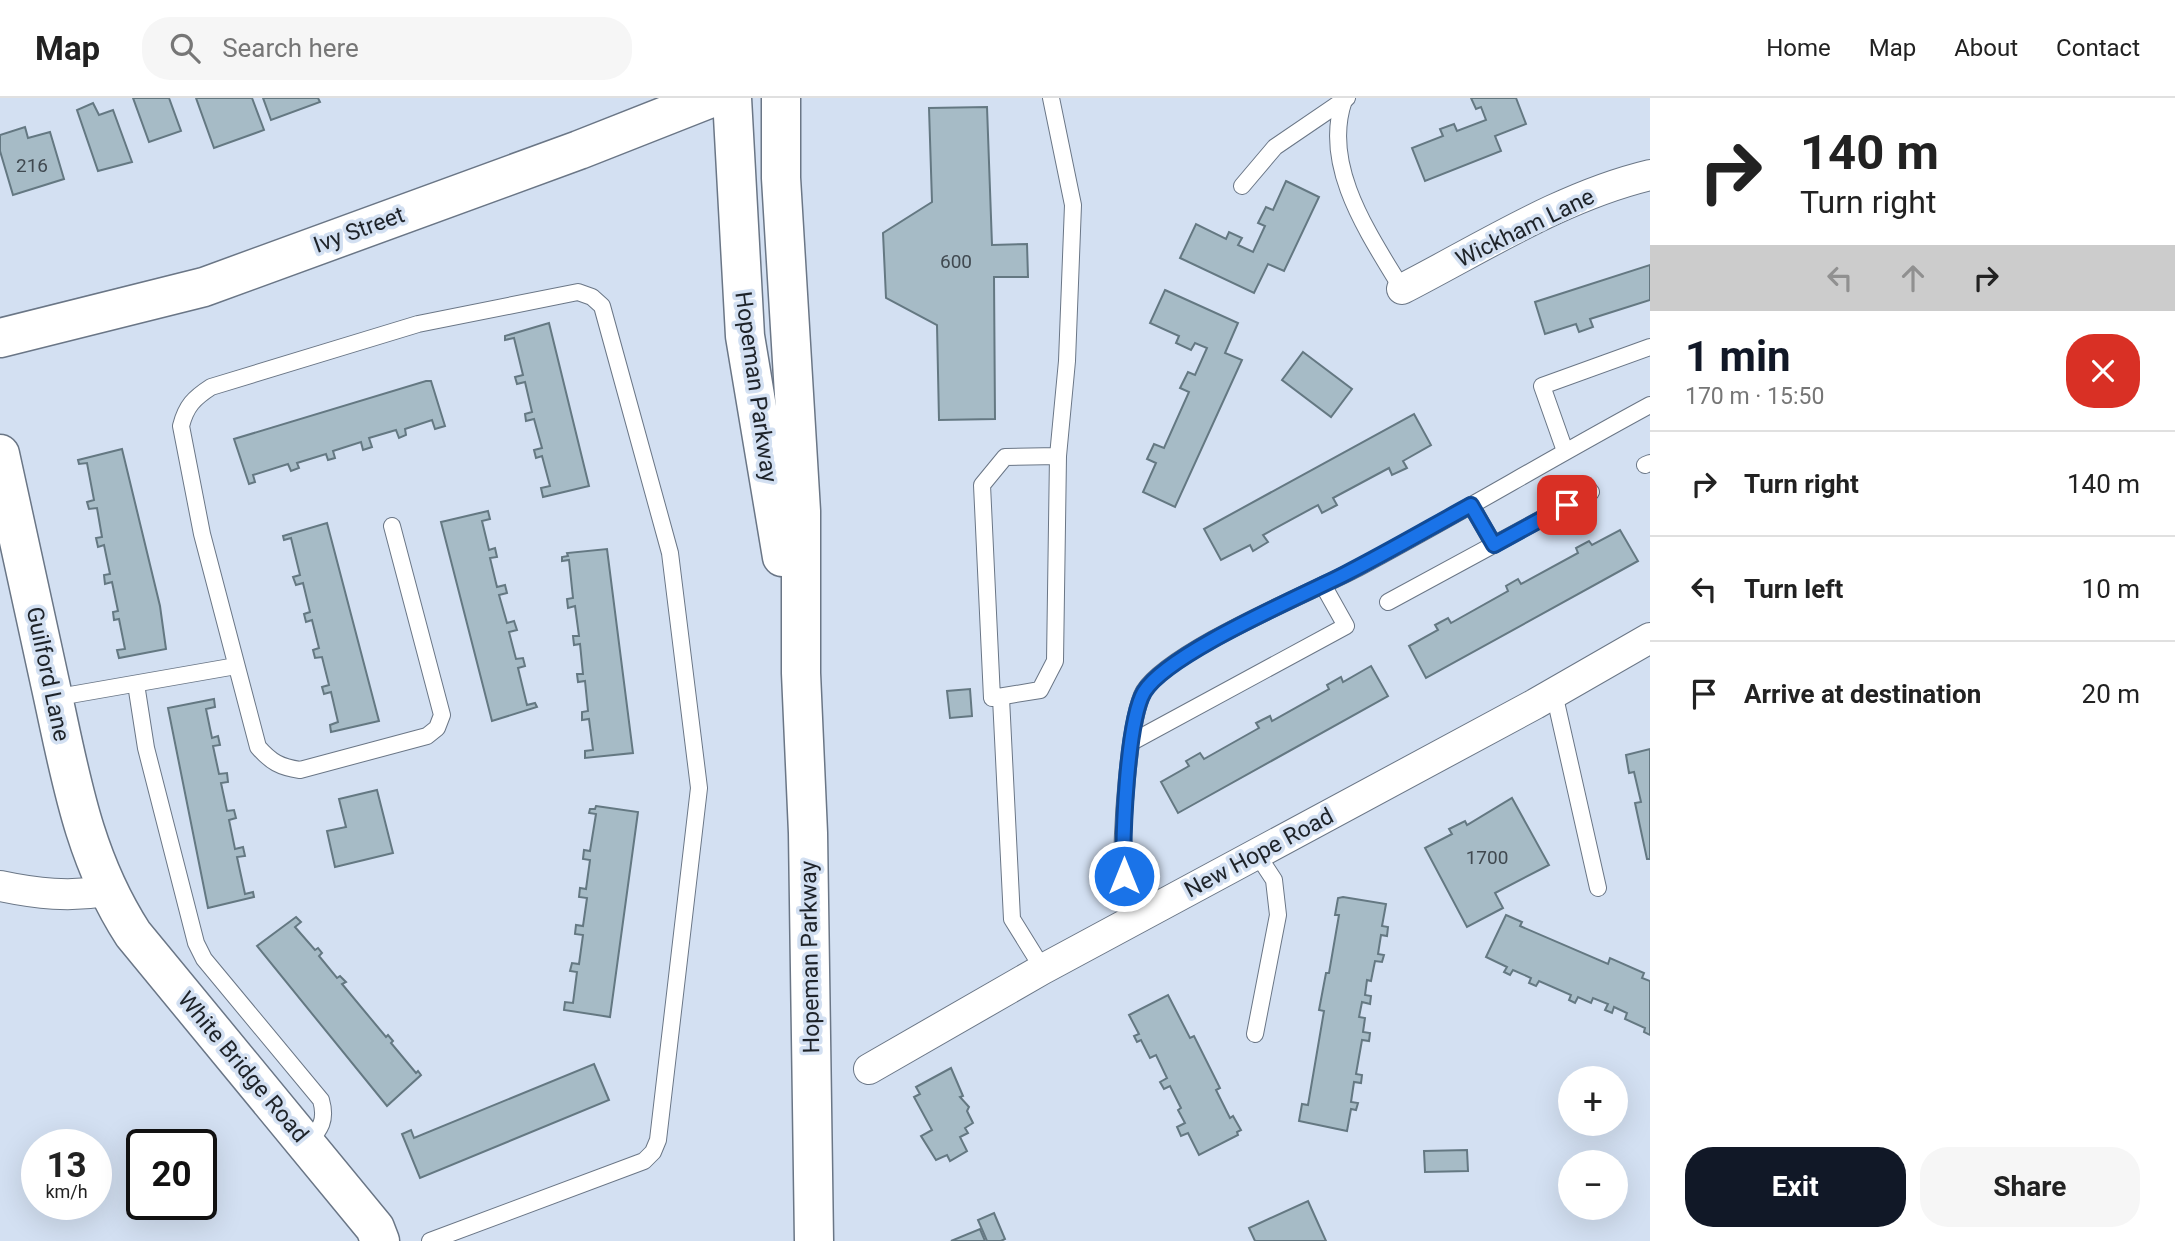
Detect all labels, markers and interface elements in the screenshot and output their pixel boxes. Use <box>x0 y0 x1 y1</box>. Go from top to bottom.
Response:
search box <box>142 17 632 80</box>
text: Map <box>35 29 100 68</box>
icon: search <box>166 29 204 67</box>
text: Search here <box>222 33 359 63</box>
text: Home <box>1766 34 1831 62</box>
text: Map <box>1869 34 1916 62</box>
text: About <box>1954 34 2018 62</box>
text: Contact <box>2056 34 2140 62</box>
text: 140 m <box>1800 124 1939 181</box>
icon: right <box>1685 126 1776 217</box>
house number: 216 <box>16 154 48 177</box>
street label: Wickham Lane <box>1451 183 1599 273</box>
text: Turn right <box>1800 183 1936 221</box>
street label: Ivy Street <box>310 201 408 259</box>
house number: 600 <box>940 250 972 273</box>
icon: left <box>1821 259 1859 297</box>
icon: ahead <box>1894 259 1932 297</box>
icon: right <box>1967 259 2005 297</box>
street label: Hopeman Parkway <box>729 290 783 484</box>
text: 1 min <box>1685 332 1791 381</box>
button: close <box>2066 334 2140 408</box>
text: 170 m · 15:50 <box>1685 383 1824 410</box>
icon: right <box>1685 465 1723 503</box>
text: Turn right <box>1744 469 1859 499</box>
text: 140 m <box>2067 469 2140 499</box>
pin <box>1537 475 1597 535</box>
icon: arrive <box>1548 486 1586 524</box>
icon: left <box>1685 570 1723 608</box>
text: Turn left <box>1744 574 1843 604</box>
text: 10 m <box>2082 574 2140 604</box>
street label: Guilford Lane <box>21 604 75 744</box>
icon: arrive <box>1685 675 1723 713</box>
text: Arrive at destination <box>1744 679 1981 709</box>
text: 20 m <box>2082 679 2140 709</box>
street label: New Hope Road <box>1180 802 1338 904</box>
position arrow <box>1087 839 1161 913</box>
house number: 1700 <box>1466 846 1508 869</box>
street label: Hopeman Parkway <box>795 860 825 1054</box>
street label: White Bridge Road <box>172 986 314 1148</box>
map controls <box>1558 1066 1628 1220</box>
button: + <box>1558 1066 1628 1136</box>
speed limit sign: 20 <box>126 1129 217 1220</box>
text: 13 <box>46 1145 87 1186</box>
button: Exit <box>1685 1147 1906 1227</box>
button: Share <box>1920 1147 2140 1227</box>
button: − <box>1558 1150 1628 1220</box>
text: km/h <box>45 1181 88 1202</box>

